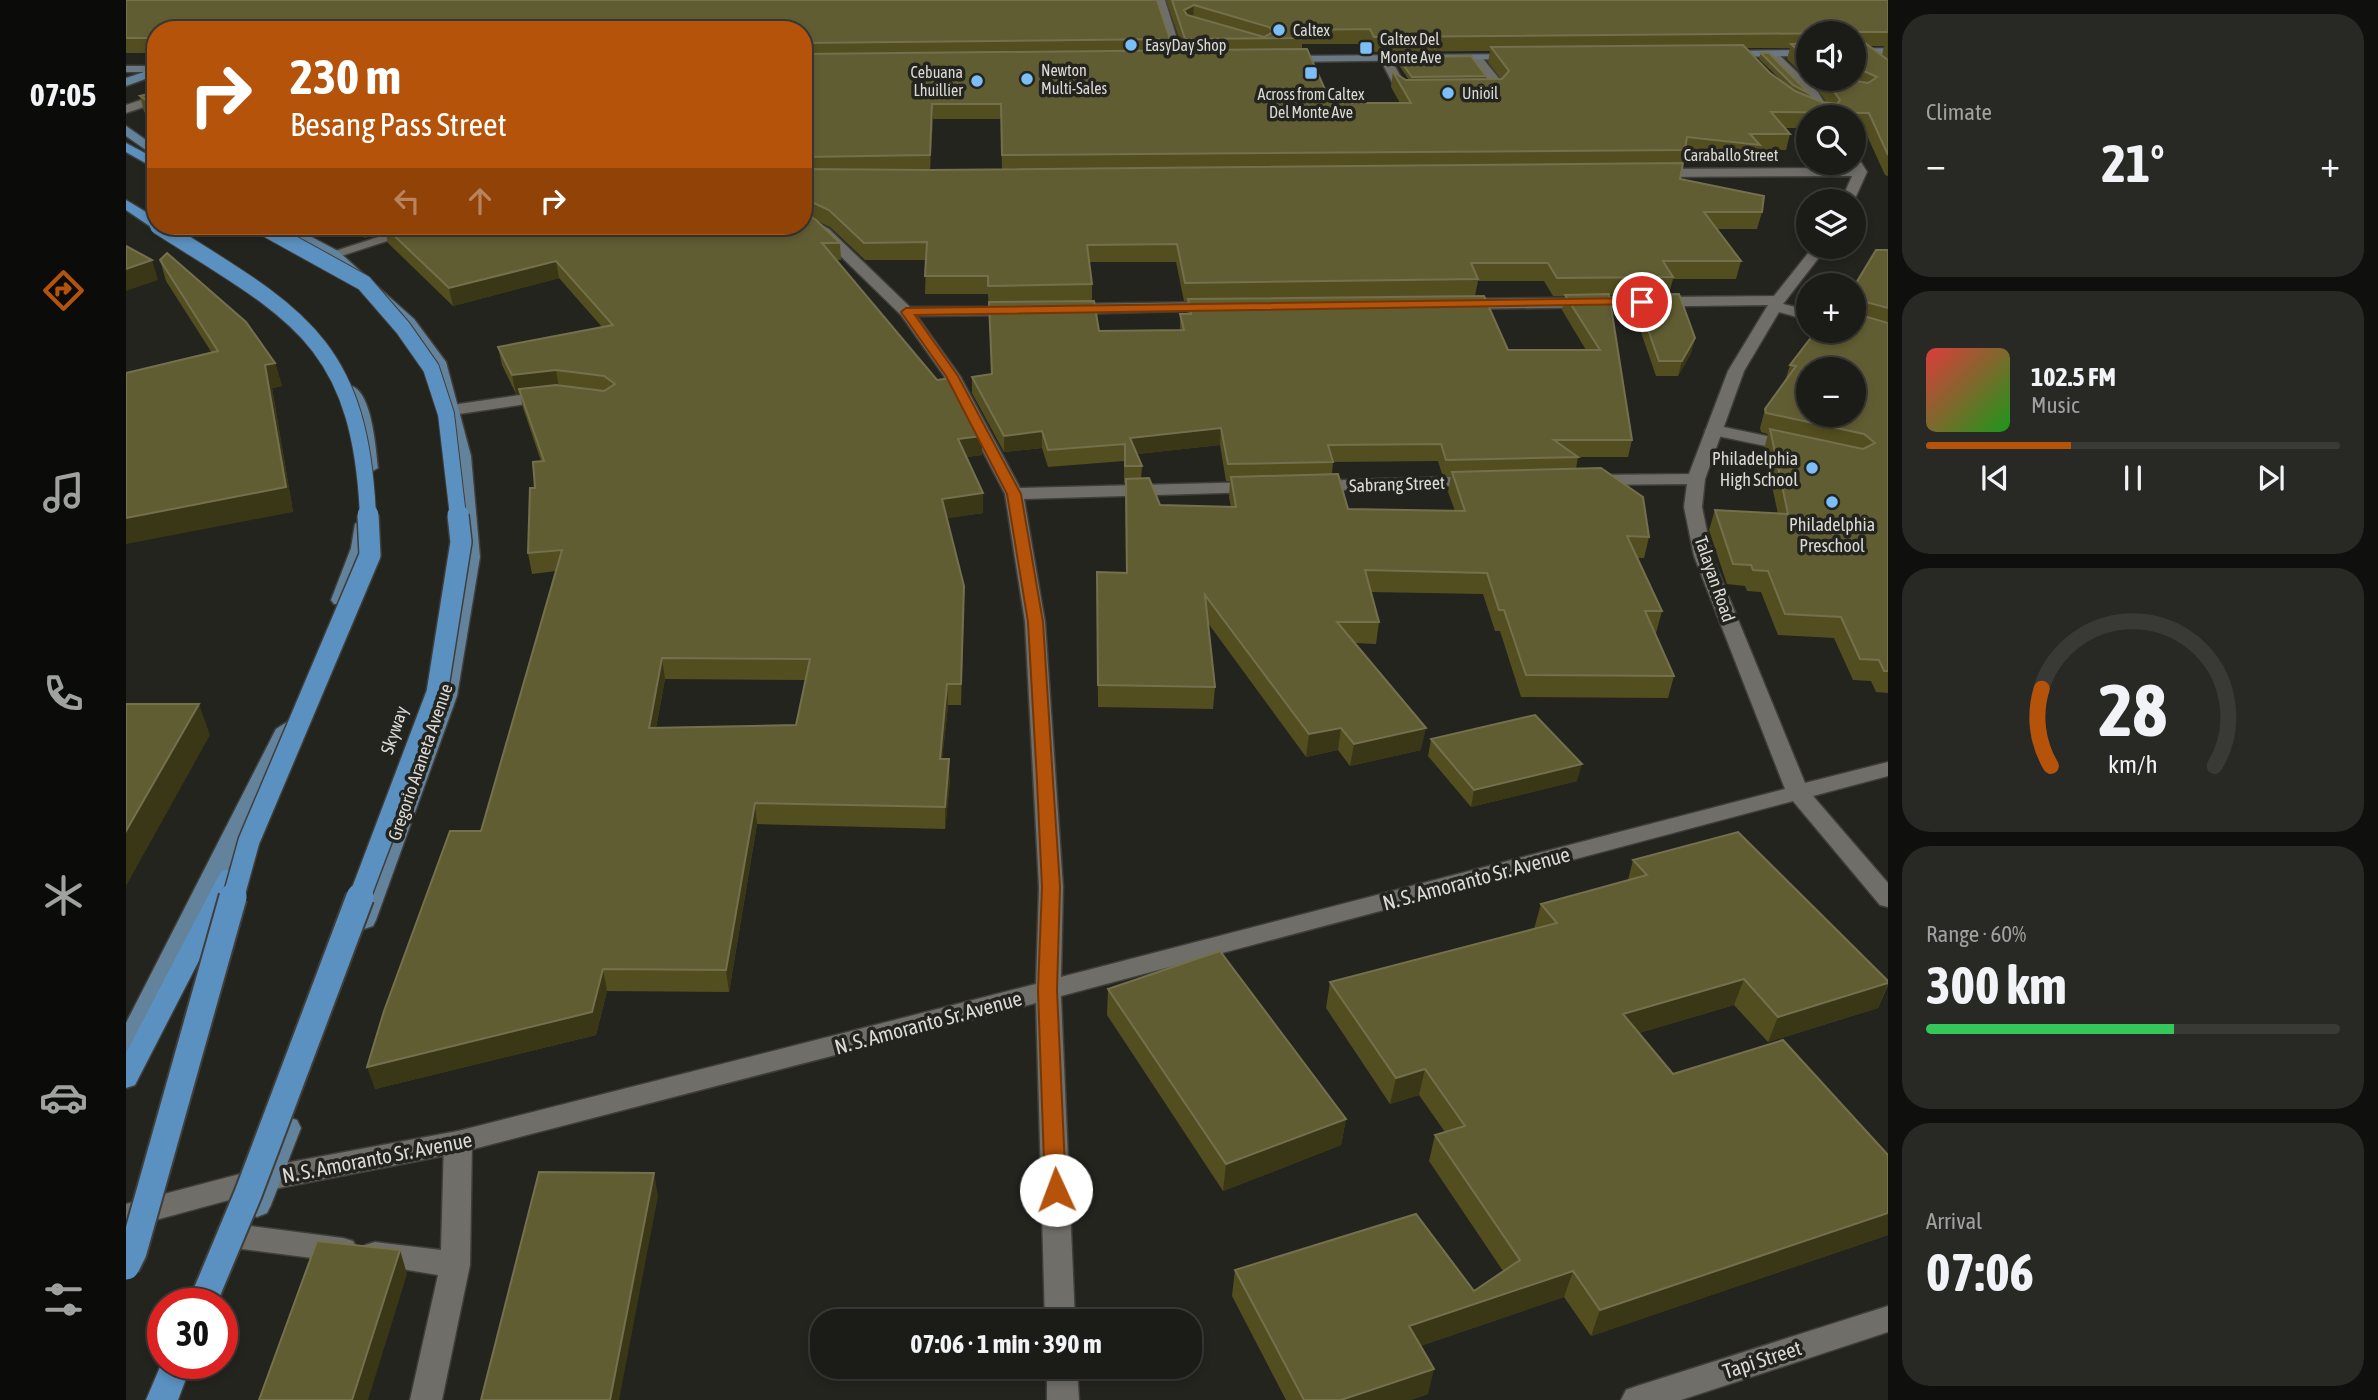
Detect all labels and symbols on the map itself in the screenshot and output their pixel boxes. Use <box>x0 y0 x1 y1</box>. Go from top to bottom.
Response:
place label: Caltex <box>1293 21 1330 39</box>
marker: Caltex <box>1271 22 1287 38</box>
place label: Caltex Del Monte Ave <box>1380 30 1441 66</box>
place label: EasyDay Shop <box>1145 36 1226 55</box>
marker: EasyDay Shop <box>1123 37 1139 53</box>
marker: Caltex Del Monte Ave <box>1358 40 1374 56</box>
place label: Newton Multi-Sales <box>1041 61 1107 97</box>
place label: Cebuana Lhuillier <box>911 63 963 99</box>
marker: Across from Caltex Del Monte Ave <box>1303 65 1319 81</box>
marker: Newton Multi-Sales <box>1019 71 1035 87</box>
marker: Cebuana Lhuillier <box>969 73 985 89</box>
place label: Unioil <box>1462 84 1499 102</box>
place label: Across from Caltex Del Monte Ave <box>1258 85 1365 121</box>
marker: Unioil <box>1440 85 1456 101</box>
street label: Caraballo Street <box>1684 146 1779 164</box>
pin <box>1612 272 1672 332</box>
place label: Philadelphia High School <box>1712 448 1798 490</box>
marker: Philadelphia High School <box>1804 460 1820 476</box>
street label: Sabrang Street <box>1349 472 1445 496</box>
marker: Philadelphia Preschool <box>1824 494 1840 510</box>
place label: Philadelphia Preschool <box>1789 514 1875 556</box>
street label: Talayan Road <box>1691 533 1739 625</box>
street label: Gregorio Araneta Avenue <box>383 681 457 843</box>
street label: Skyway <box>376 703 412 757</box>
street label: N. S. Amoranto Sr. Avenue <box>1380 841 1572 915</box>
street label: N. S. Amoranto Sr. Avenue <box>832 985 1024 1059</box>
street label: N. S. Amoranto Sr. Avenue <box>280 1127 474 1187</box>
position arrow <box>1019 1153 1093 1227</box>
speed limit sign: 30 <box>147 1288 238 1379</box>
street label: Tapi Street <box>1720 1335 1804 1383</box>

